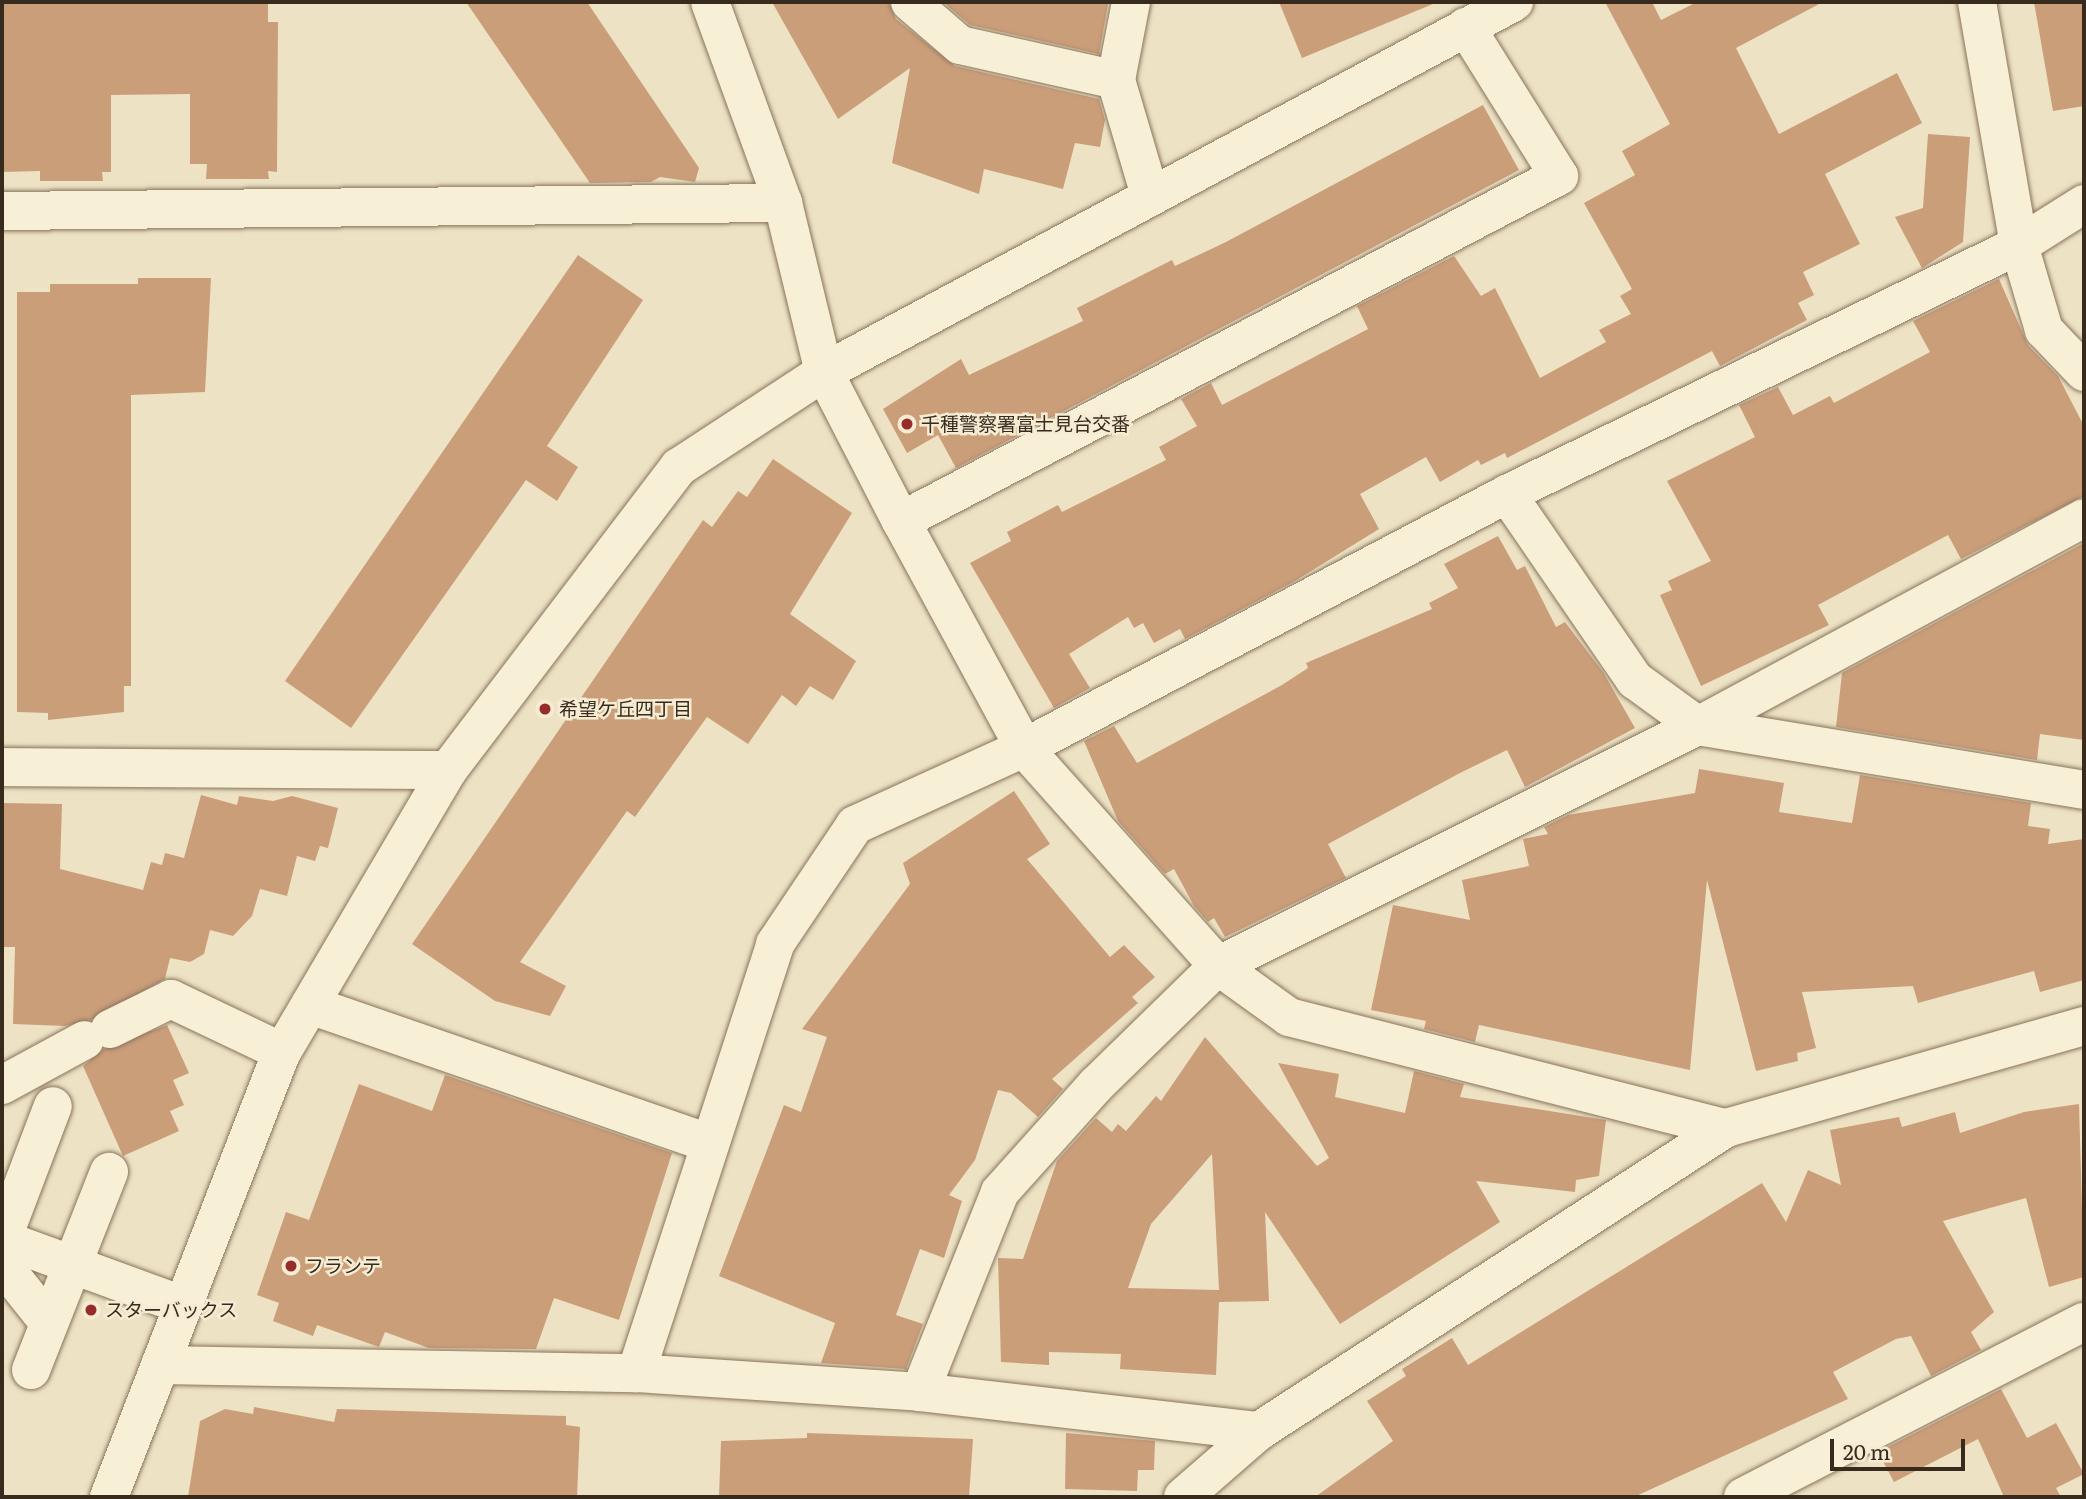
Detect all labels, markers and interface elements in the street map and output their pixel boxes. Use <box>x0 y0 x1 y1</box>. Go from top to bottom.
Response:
place label: 千種警察署富士見台交番 <box>921 413 1130 435</box>
marker: 千種警察署富士見台交番 <box>899 416 915 432</box>
place label: 希望ケ丘四丁目 <box>559 698 692 720</box>
marker: 希望ケ丘四丁目 <box>537 701 553 717</box>
place label: フランテ <box>305 1255 381 1277</box>
marker: フランテ <box>283 1258 299 1274</box>
place label: スターバックス <box>105 1299 238 1321</box>
marker: スターバックス <box>83 1302 99 1318</box>
scale bar <box>1834 1426 1969 1470</box>
text: 20 m <box>1843 1435 1890 1466</box>

